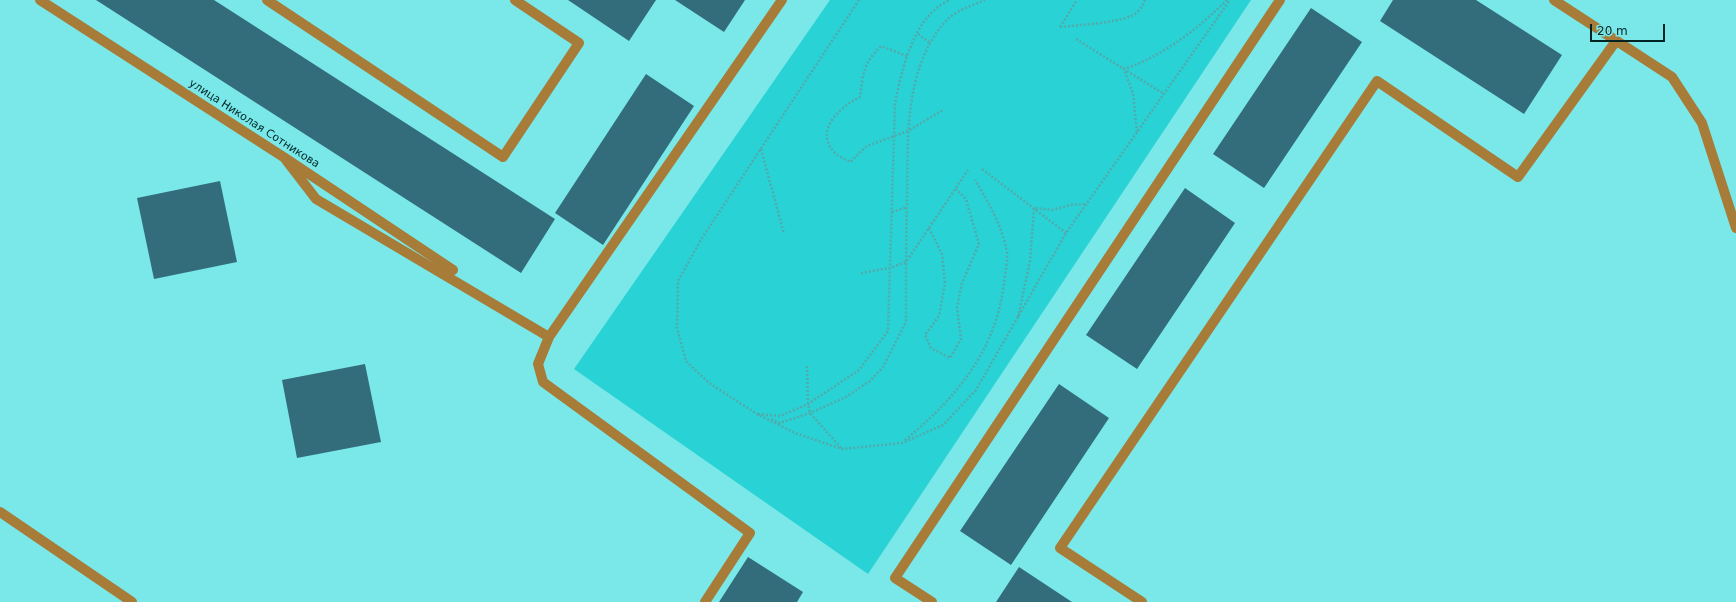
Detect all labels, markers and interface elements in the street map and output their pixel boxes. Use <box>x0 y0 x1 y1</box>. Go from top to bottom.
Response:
scale bar <box>1592 16 1667 42</box>
text: 20 m <box>1597 24 1628 38</box>
street label: улица Николая Сотникова <box>186 77 322 171</box>

